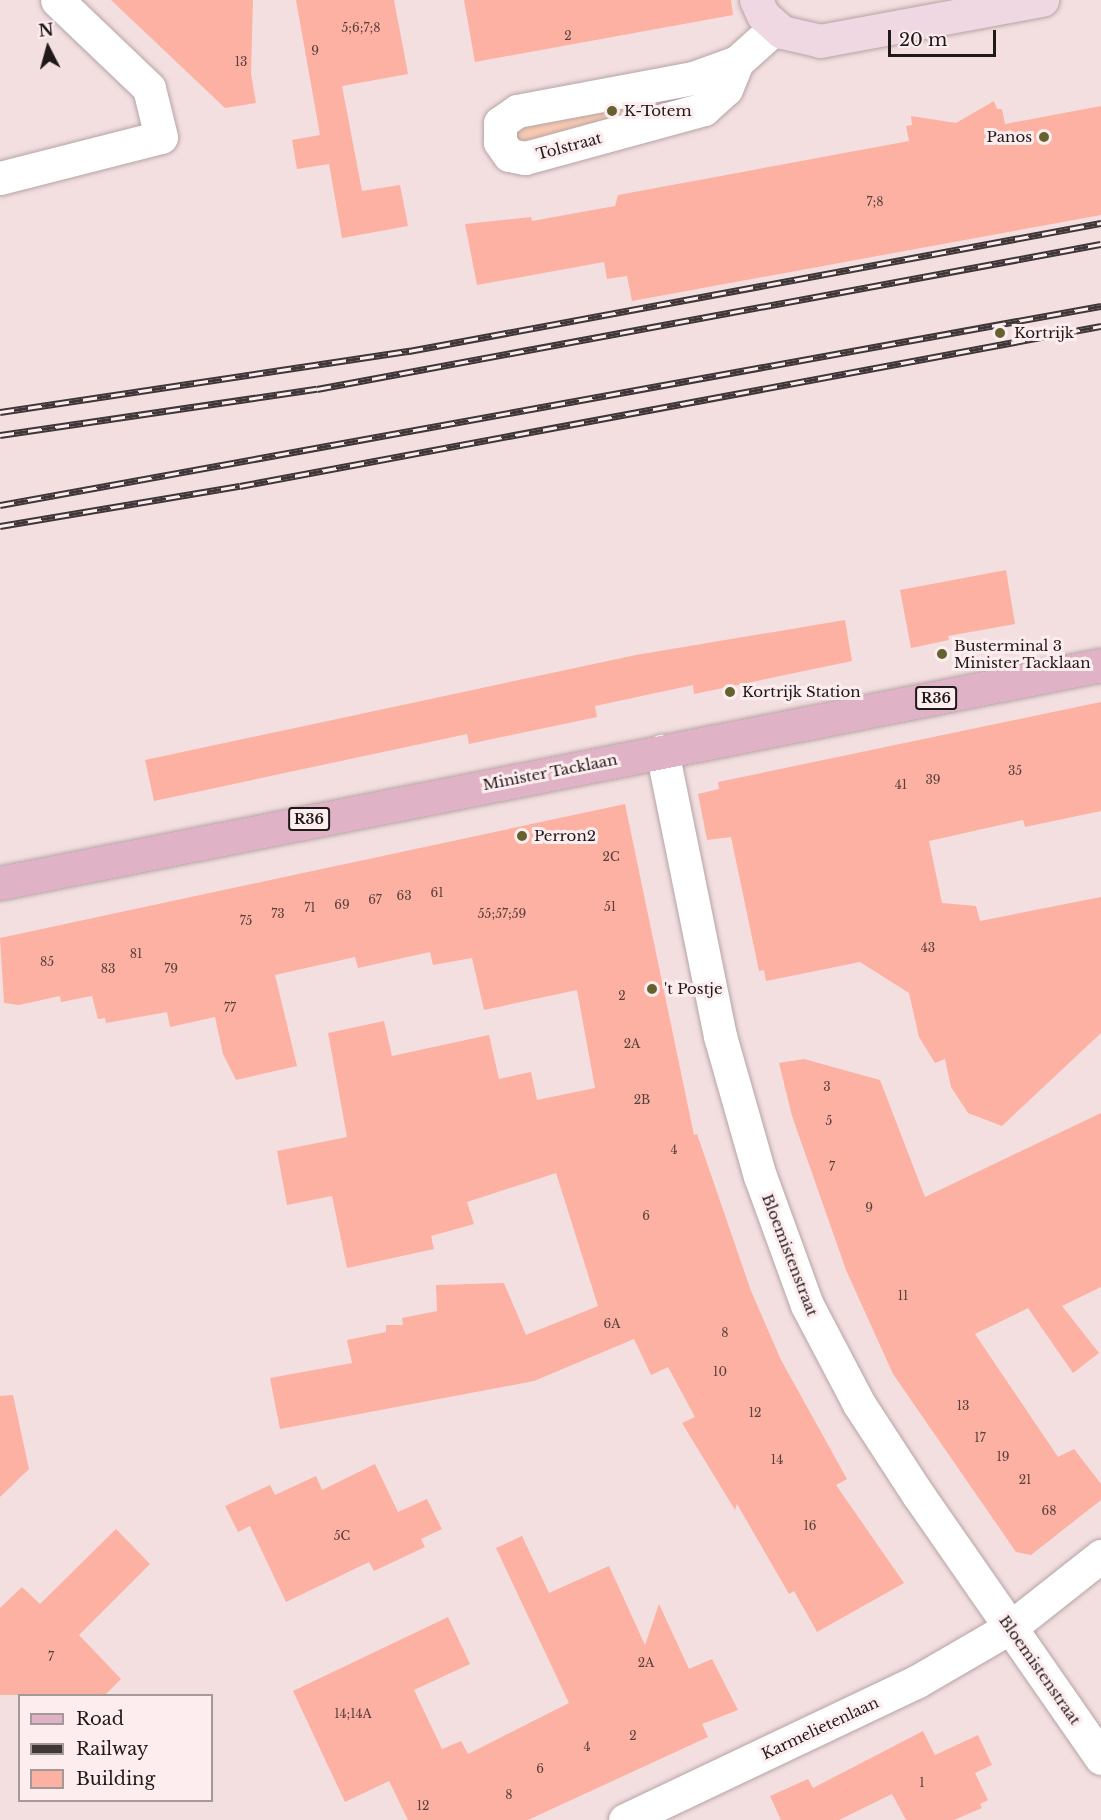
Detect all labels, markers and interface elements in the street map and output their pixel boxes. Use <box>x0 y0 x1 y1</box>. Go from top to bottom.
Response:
north arrow <box>18 18 78 78</box>
scale bar <box>891 18 999 56</box>
text: N <box>38 19 55 41</box>
house number: 5;6;7;8 <box>341 21 381 35</box>
house number: 2 <box>564 29 572 43</box>
text: 20 m <box>899 29 947 51</box>
house number: 9 <box>311 44 319 58</box>
house number: 13 <box>235 55 247 69</box>
place label: K-Totem <box>624 102 691 120</box>
marker: K-Totem <box>605 104 619 118</box>
place label: Panos <box>987 128 1032 146</box>
street label: Tolstraat <box>534 129 604 163</box>
marker: Panos <box>1037 130 1051 144</box>
house number: 7;8 <box>866 195 884 209</box>
marker: Kortrijk <box>991 324 1009 342</box>
place label: Kortrijk <box>1014 324 1074 342</box>
place label: Busterminal 3 Minister Tacklaan <box>954 636 1091 671</box>
marker: Busterminal 3 Minister Tacklaan <box>935 647 949 661</box>
place label: Kortrijk Station <box>742 683 861 701</box>
marker: Kortrijk Station <box>723 685 737 699</box>
road number: R36 <box>915 687 957 709</box>
street label: Minister Tacklaan <box>481 750 619 794</box>
house number: 35 <box>1008 764 1022 778</box>
house number: 39 <box>925 773 941 787</box>
house number: 41 <box>895 778 907 792</box>
road number: R36 <box>288 808 330 830</box>
place label: Perron2 <box>534 827 596 845</box>
marker: Perron2 <box>515 829 529 843</box>
house number: 2C <box>602 850 620 864</box>
house number: 61 <box>430 886 444 900</box>
house number: 63 <box>396 889 412 903</box>
house number: 67 <box>368 893 382 907</box>
house number: 69 <box>334 898 350 912</box>
house number: 51 <box>604 900 616 914</box>
house number: 71 <box>304 901 316 915</box>
house number: 73 <box>271 907 285 921</box>
house number: 55;57;59 <box>478 907 526 921</box>
house number: 75 <box>240 914 252 928</box>
house number: 43 <box>921 941 935 955</box>
house number: 81 <box>130 947 142 961</box>
house number: 85 <box>40 955 54 969</box>
house number: 83 <box>101 962 115 976</box>
house number: 79 <box>164 962 178 976</box>
place label: 't Postje <box>664 980 722 998</box>
marker: 't Postje <box>645 982 659 996</box>
house number: 2 <box>618 989 626 1003</box>
house number: 77 <box>224 1001 236 1015</box>
house number: 2A <box>624 1037 640 1051</box>
house number: 3 <box>823 1080 831 1094</box>
house number: 2B <box>634 1093 650 1107</box>
house number: 5 <box>826 1114 832 1128</box>
house number: 4 <box>670 1143 678 1157</box>
house number: 7 <box>829 1160 835 1174</box>
street label: Bloemistenstraat <box>758 1191 822 1319</box>
house number: 9 <box>865 1201 873 1215</box>
house number: 6 <box>642 1209 650 1223</box>
house number: 11 <box>898 1289 908 1303</box>
house number: 6A <box>604 1317 620 1331</box>
house number: 8 <box>721 1326 729 1340</box>
house number: 10 <box>713 1365 727 1379</box>
house number: 13 <box>957 1399 969 1413</box>
house number: 12 <box>749 1406 761 1420</box>
house number: 17 <box>974 1431 986 1445</box>
house number: 19 <box>996 1450 1010 1464</box>
house number: 14 <box>771 1453 783 1467</box>
house number: 21 <box>1019 1473 1031 1487</box>
house number: 68 <box>1042 1504 1056 1518</box>
house number: 16 <box>803 1519 817 1533</box>
house number: 5C <box>334 1529 350 1543</box>
street label: Bloemistenstraat <box>996 1612 1084 1728</box>
house number: 7 <box>48 1650 54 1664</box>
house number: 2A <box>638 1656 654 1670</box>
street label: Karmelietenlaan <box>759 1693 881 1763</box>
legend <box>18 1694 213 1802</box>
house number: 14;14A <box>334 1707 372 1721</box>
text: Road <box>76 1708 124 1730</box>
house number: 2 <box>629 1729 637 1743</box>
text: Railway <box>76 1738 148 1760</box>
house number: 4 <box>583 1740 591 1754</box>
house number: 6 <box>536 1762 544 1776</box>
text: Building <box>76 1768 155 1790</box>
house number: 1 <box>919 1776 925 1790</box>
house number: 8 <box>505 1788 513 1802</box>
house number: 12 <box>417 1799 429 1813</box>

